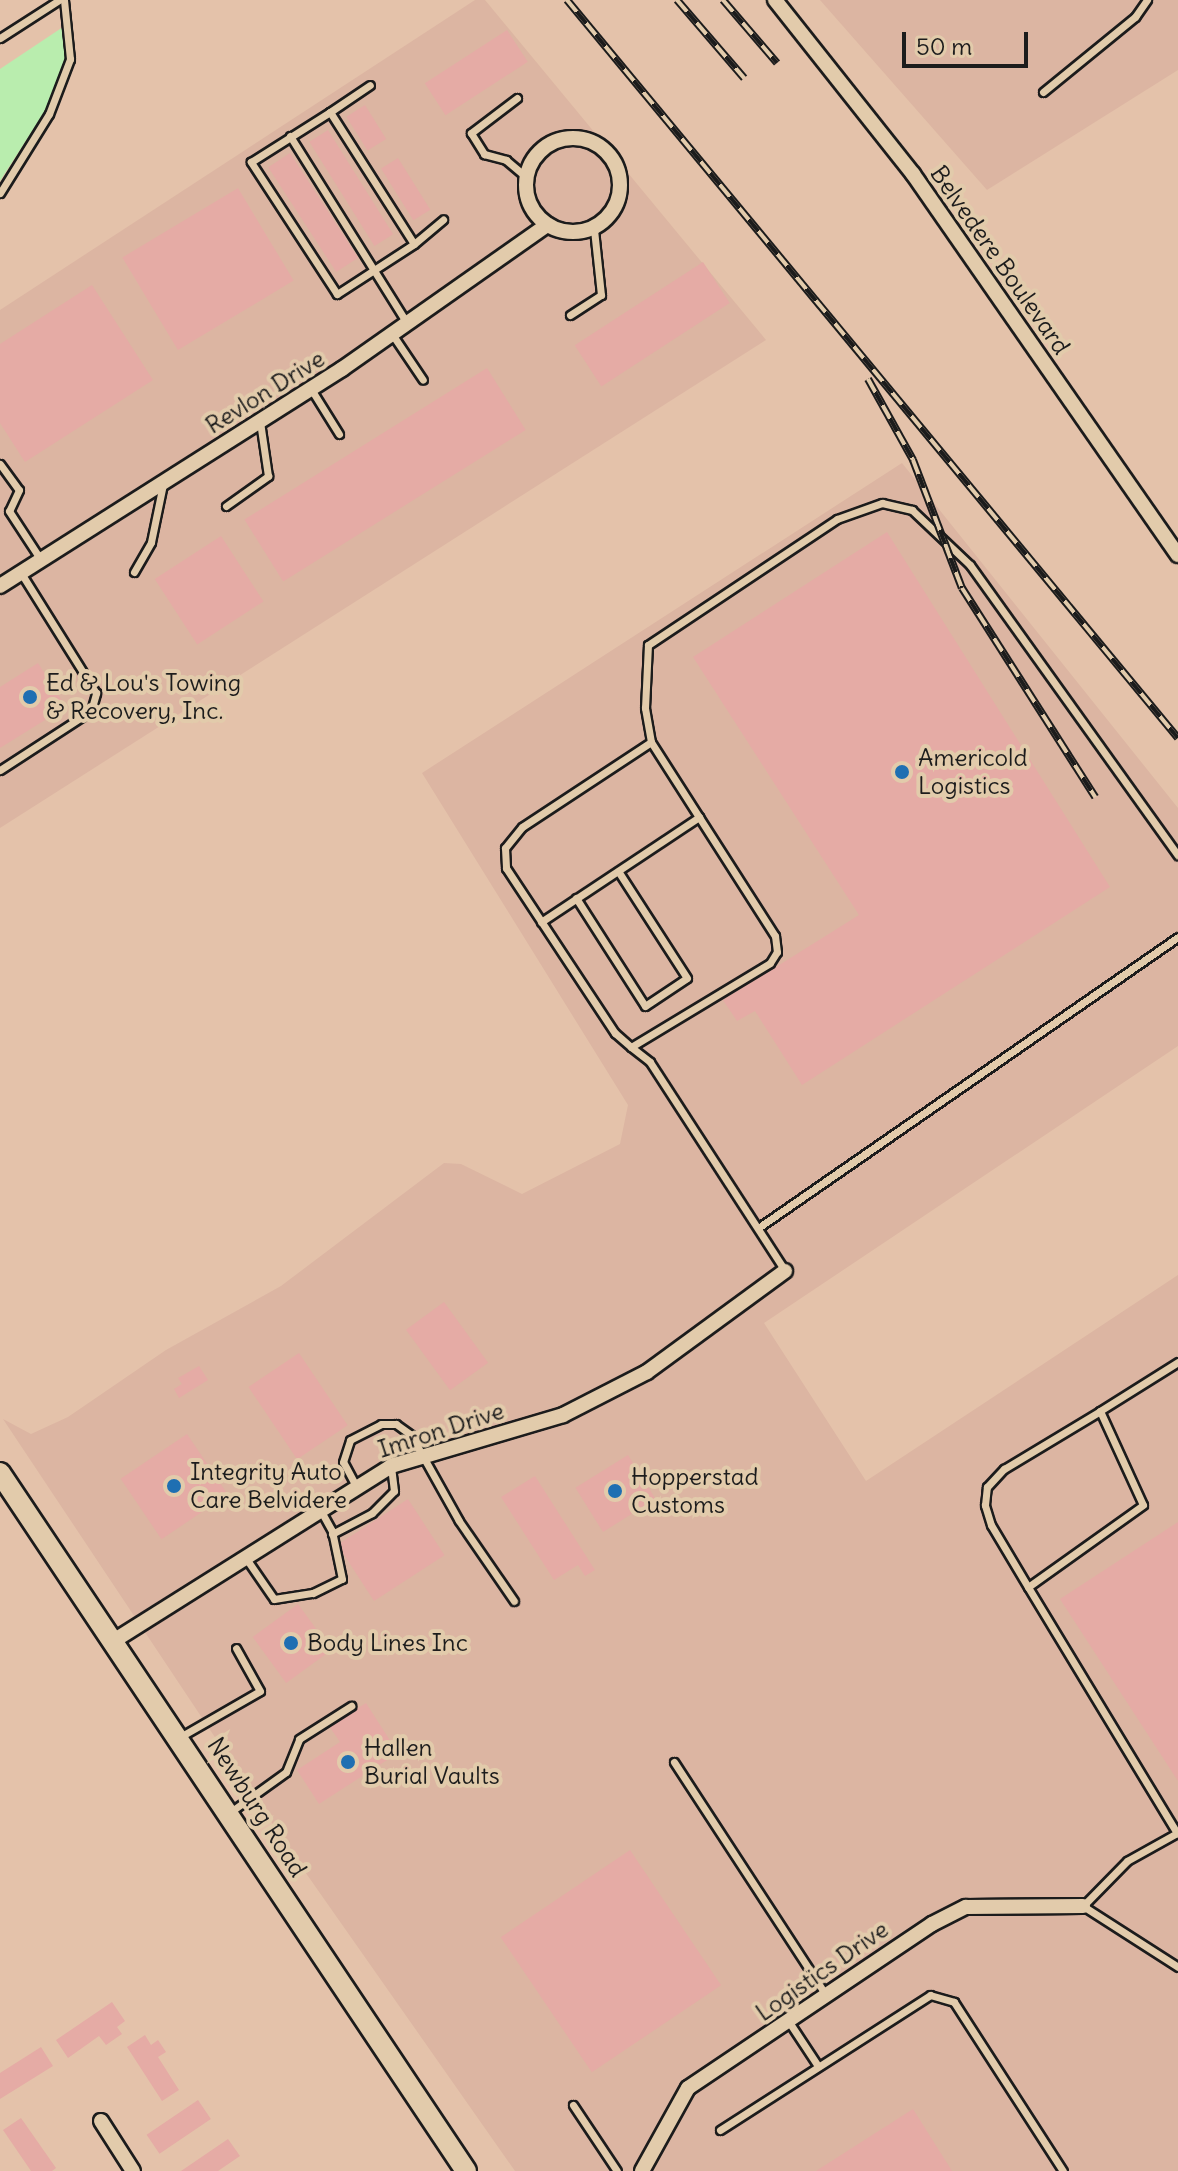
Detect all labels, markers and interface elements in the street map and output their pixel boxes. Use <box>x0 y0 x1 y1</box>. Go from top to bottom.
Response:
scale bar <box>906 16 1032 66</box>
text: 50 m <box>916 31 972 61</box>
street label: Belvedere Boulevard <box>924 160 1076 360</box>
street label: Revlon Drive <box>200 344 330 440</box>
place label: Ed & Lou's Towing & Recovery, Inc. <box>46 669 241 725</box>
marker: Ed & Lou's Towing & Recovery, Inc. <box>21 688 39 706</box>
place label: Americold Logistics <box>918 744 1028 800</box>
marker: Americold Logistics <box>893 763 911 781</box>
street label: Imron Drive <box>374 1396 508 1464</box>
place label: Integrity Auto Care Belvidere <box>190 1458 347 1514</box>
place label: Hopperstad Customs <box>631 1463 759 1519</box>
marker: Integrity Auto Care Belvidere <box>165 1477 183 1495</box>
marker: Hopperstad Customs <box>606 1482 624 1500</box>
place label: Body Lines Inc <box>307 1629 468 1657</box>
marker: Body Lines Inc <box>282 1634 300 1652</box>
street label: Newburg Road <box>201 1732 313 1882</box>
place label: Hallen Burial Vaults <box>364 1734 500 1790</box>
marker: Hallen Burial Vaults <box>339 1753 357 1771</box>
street label: Logistics Drive <box>750 1915 894 2027</box>

